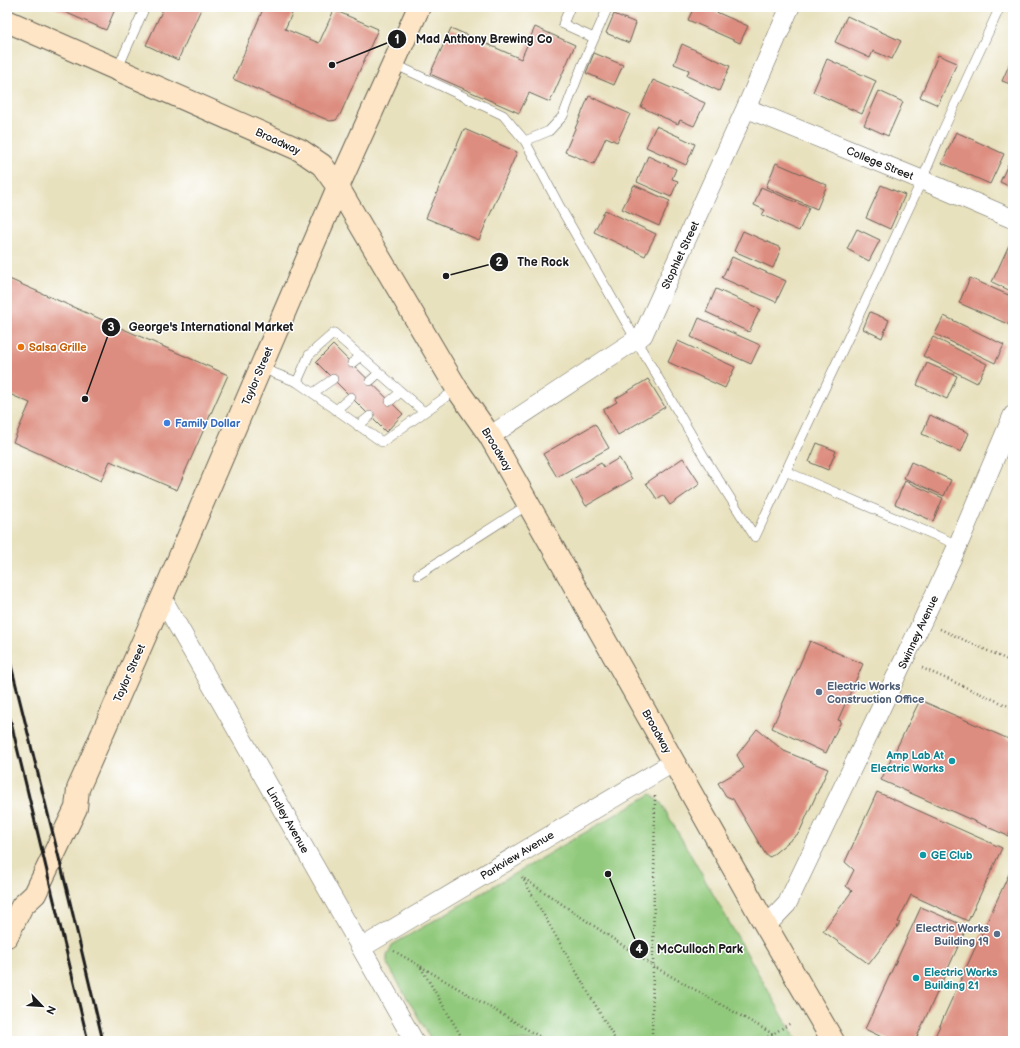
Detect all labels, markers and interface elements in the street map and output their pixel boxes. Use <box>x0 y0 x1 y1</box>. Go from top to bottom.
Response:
callout: Mad Anthony Brewing Co <box>387 27 560 51</box>
text: 1 <box>394 32 400 47</box>
text: Mad Anthony Brewing Co <box>416 32 552 47</box>
street label: Broadway <box>253 125 302 158</box>
street label: College Street <box>844 144 916 183</box>
street label: Stophlet Street <box>659 219 702 291</box>
callout: The Rock <box>489 250 577 274</box>
text: 2 <box>495 255 503 270</box>
text: The Rock <box>517 255 569 270</box>
callout: George's International Market <box>101 315 301 339</box>
text: 3 <box>107 320 115 335</box>
text: George's International Market <box>129 320 293 335</box>
place label: Salsa Grille <box>29 341 86 354</box>
marker: Salsa Grille <box>16 342 26 352</box>
street label: Taylor Street <box>239 344 276 407</box>
place label: Family Dollar <box>175 417 241 430</box>
marker: Family Dollar <box>162 418 172 428</box>
street label: Broadway <box>479 425 515 473</box>
street label: Swinney Avenue <box>896 593 941 671</box>
street label: Taylor Street <box>111 642 148 704</box>
place label: Electric Works Construction Office <box>827 680 924 706</box>
marker: Electric Works Construction Office <box>814 687 824 697</box>
street label: Broadway <box>639 707 674 755</box>
place label: Amp Lab At Electric Works <box>871 749 945 775</box>
marker: Amp Lab At Electric Works <box>947 756 957 766</box>
street label: Lindley Avenue <box>263 785 312 856</box>
street label: Parkview Avenue <box>478 828 557 883</box>
place label: GE Club <box>931 849 973 862</box>
marker: GE Club <box>918 850 928 860</box>
place label: Electric Works Building 19 <box>916 922 990 948</box>
marker: Electric Works Building 19 <box>992 929 1002 939</box>
callout: McCulloch Park <box>629 937 751 961</box>
text: 4 <box>635 942 643 957</box>
text: McCulloch Park <box>657 942 744 957</box>
place label: Electric Works Building 21 <box>924 966 998 992</box>
marker: Electric Works Building 21 <box>911 973 921 983</box>
north arrow <box>22 986 62 1026</box>
text: N <box>43 1004 58 1017</box>

